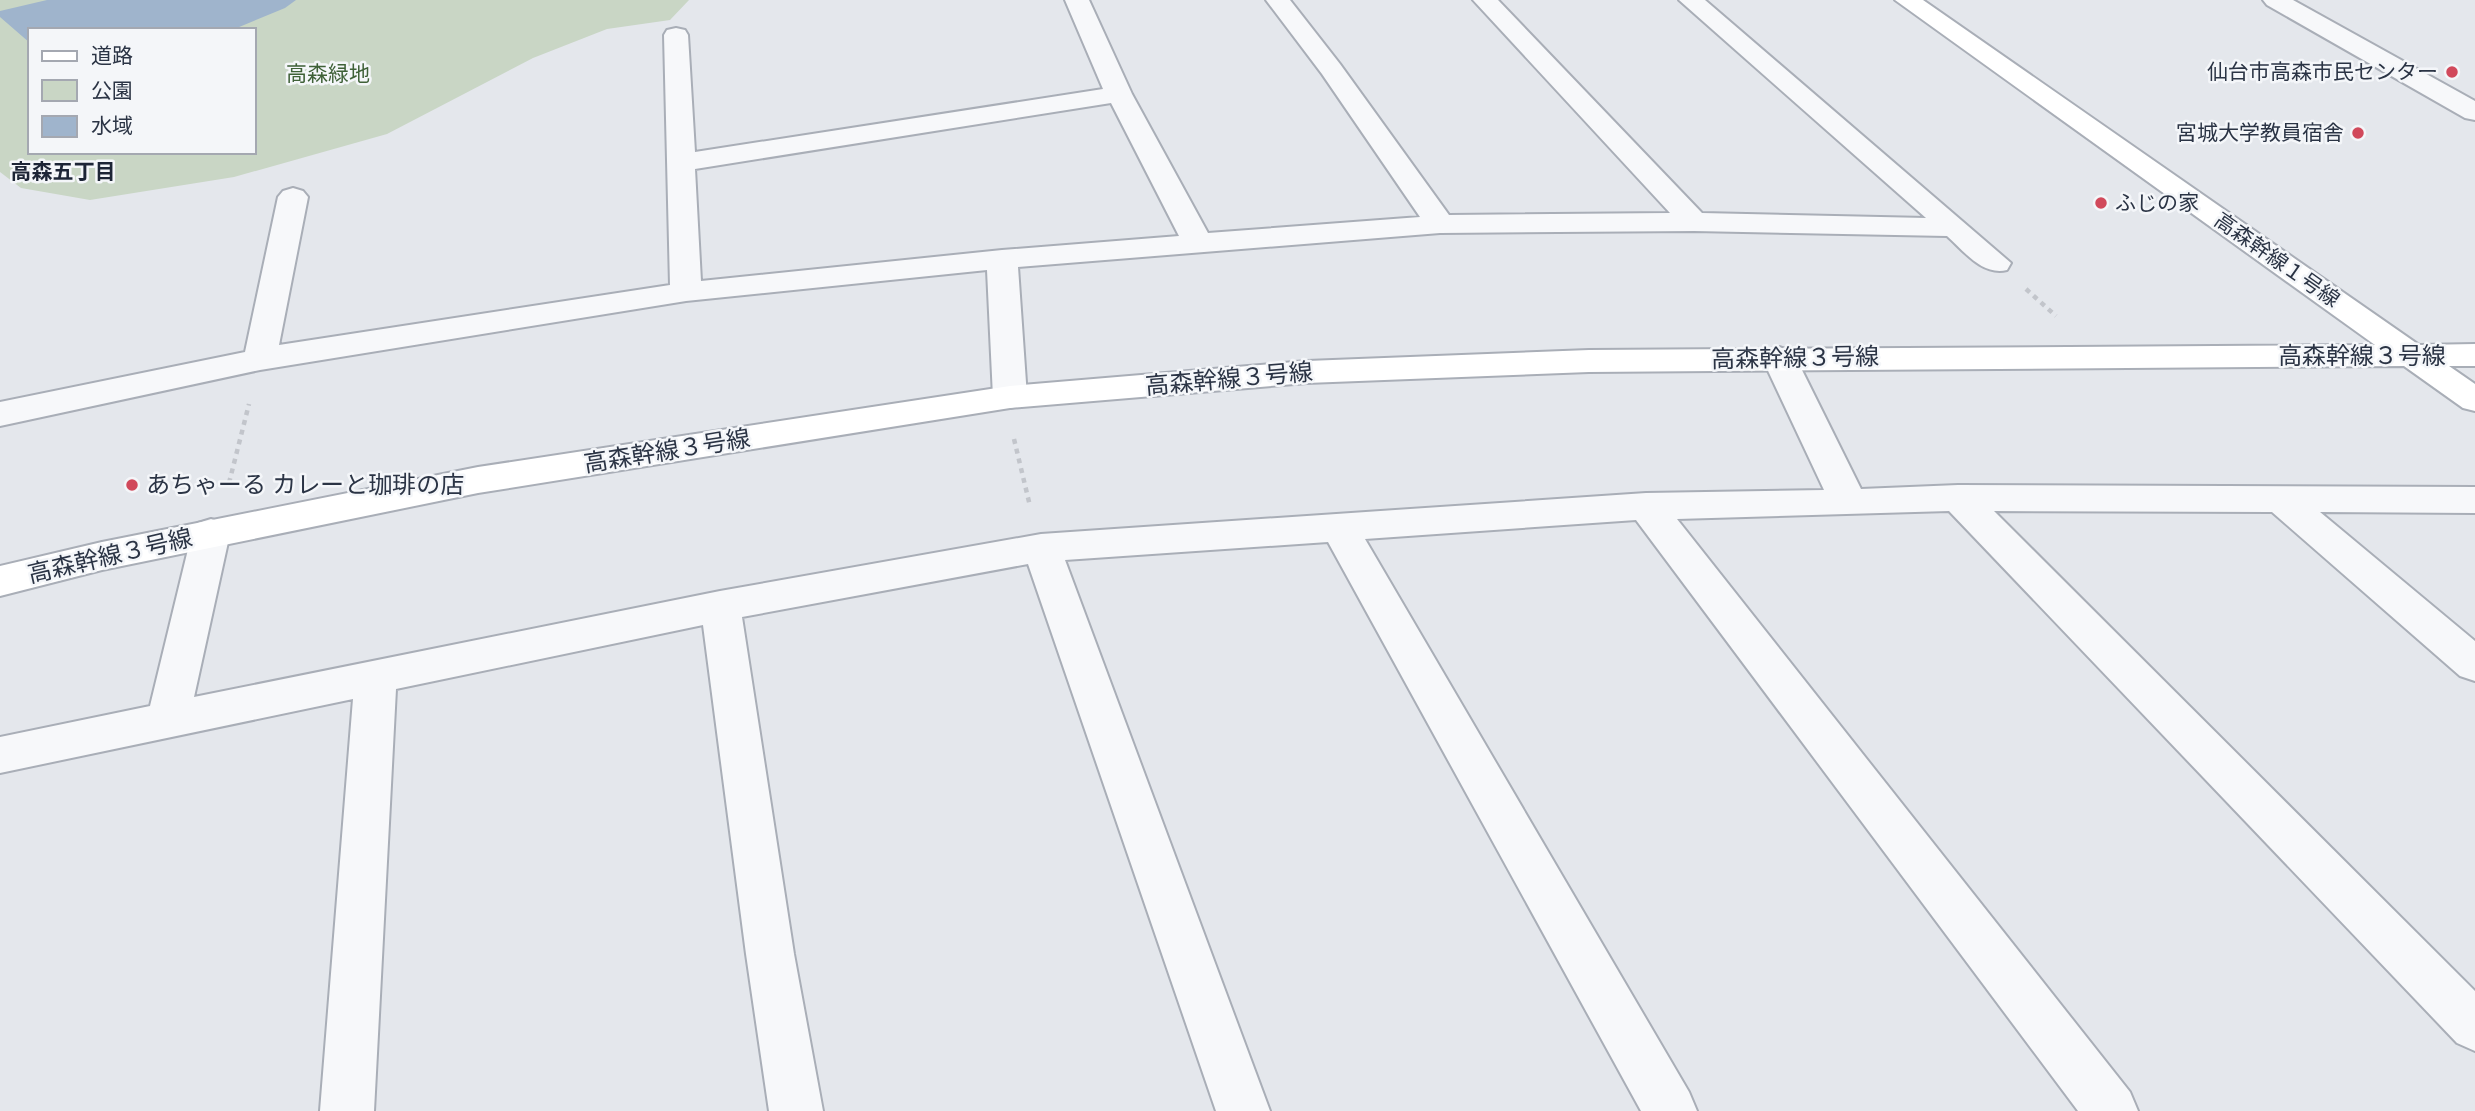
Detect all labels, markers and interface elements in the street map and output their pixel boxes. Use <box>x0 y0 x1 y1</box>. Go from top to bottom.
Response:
legend <box>28 28 256 154</box>
text: 道路 <box>91 41 133 69</box>
place label: 仙台市高森市民センター <box>2207 57 2438 85</box>
park label: 高森緑地 <box>286 59 370 87</box>
marker: 仙台市高森市民センター <box>2444 64 2460 80</box>
text: 公園 <box>91 76 133 104</box>
text: 水域 <box>91 111 133 139</box>
place label: 宮城大学教員宿舎 <box>2176 118 2344 146</box>
marker: 宮城大学教員宿舎 <box>2350 125 2366 141</box>
district label: 高森五丁目 <box>11 157 116 185</box>
place label: ふじの家 <box>2115 188 2199 216</box>
marker: ふじの家 <box>2093 195 2109 211</box>
street label: 高森幹線１号線 <box>2209 206 2346 313</box>
street label: 高森幹線３号線 <box>2278 338 2446 371</box>
street label: 高森幹線３号線 <box>1711 339 1879 374</box>
street label: 高森幹線３号線 <box>1144 354 1314 401</box>
street label: 高森幹線３号線 <box>581 420 752 479</box>
place label: あちゃーる カレーと珈琲の店 <box>146 467 464 500</box>
marker: あちゃーる カレーと珈琲の店 <box>124 477 140 493</box>
street label: 高森幹線３号線 <box>24 520 195 590</box>

